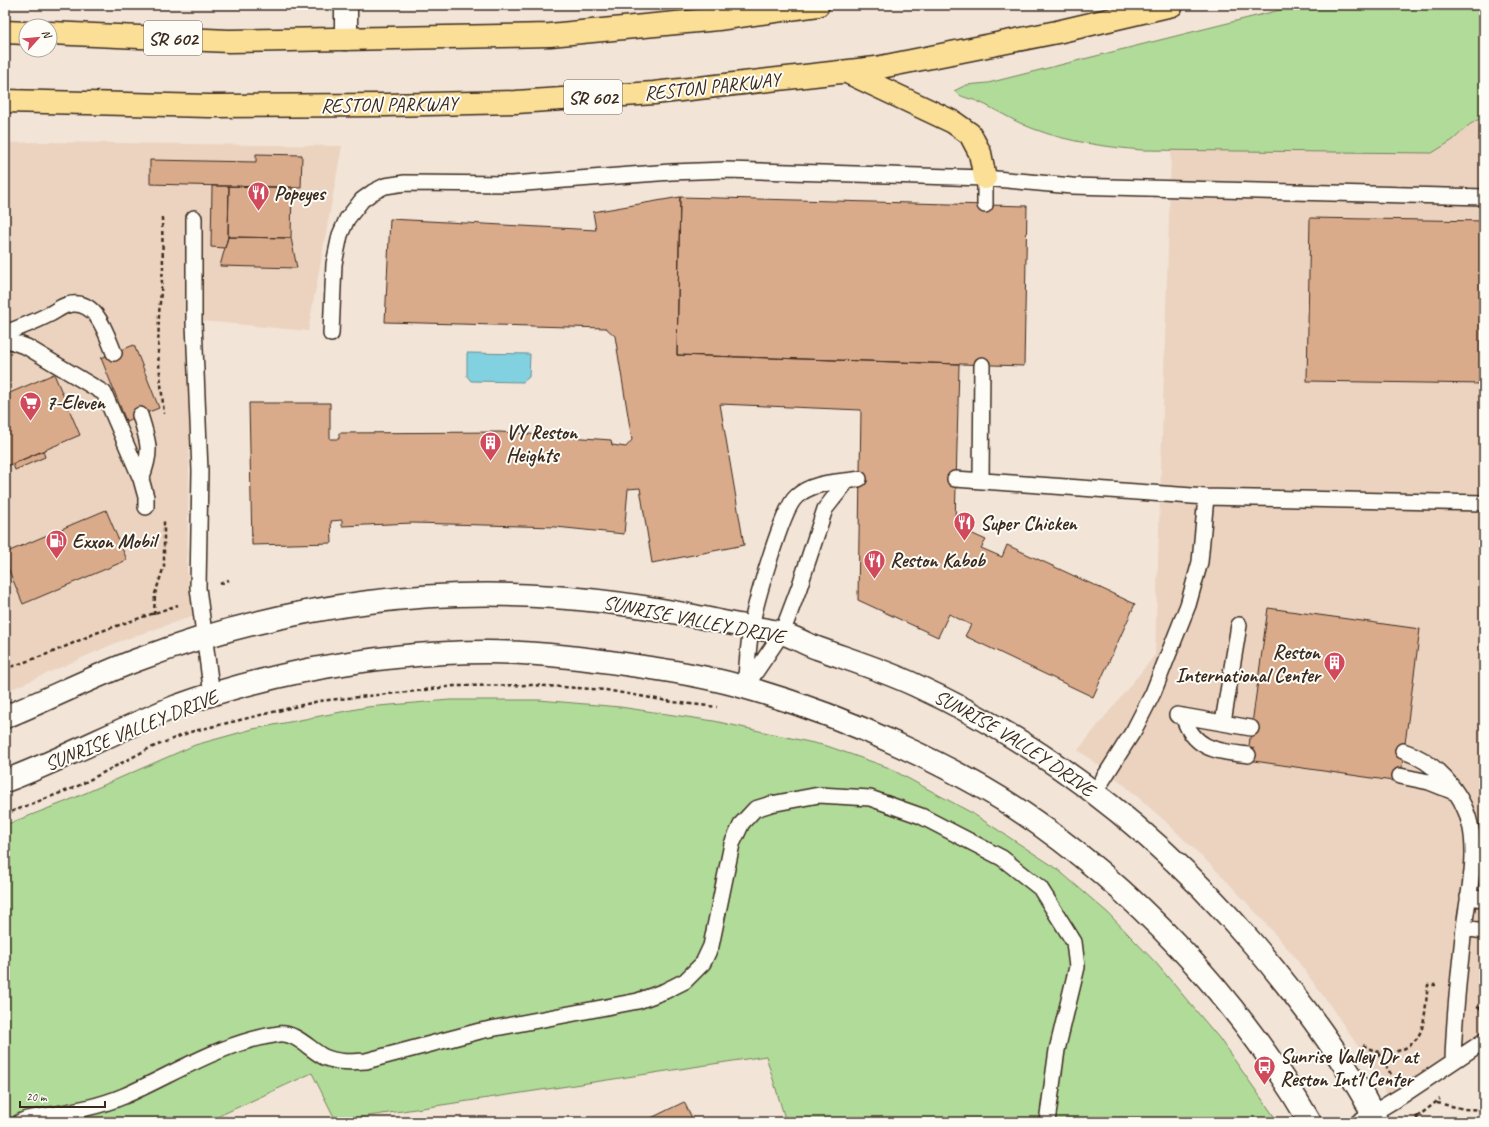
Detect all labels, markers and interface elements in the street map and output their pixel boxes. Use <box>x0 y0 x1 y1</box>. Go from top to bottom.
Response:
north arrow <box>18 18 58 58</box>
road number: SR 602 <box>144 21 202 55</box>
text: N <box>39 27 56 42</box>
street label: RESTON PARKWAY <box>643 67 784 106</box>
road number: SR 602 <box>564 80 622 114</box>
street label: RESTON PARKWAY <box>320 91 461 118</box>
restaurant icon: Popeyes <box>246 180 272 213</box>
place label: Popeyes <box>274 181 327 207</box>
supermarket icon: 7-Eleven <box>18 389 44 422</box>
place label: 7-Eleven <box>46 390 107 415</box>
place label: VY Reston Heights <box>506 420 579 468</box>
building icon: VY Reston Heights <box>477 430 503 463</box>
restaurant icon: Super Chicken <box>952 510 978 543</box>
place label: Super Chicken <box>980 511 1079 536</box>
fuel station icon: Exxon Mobil <box>44 528 70 561</box>
place label: Exxon Mobil <box>72 529 159 554</box>
restaurant icon: Reston Kabob <box>861 547 887 580</box>
place label: Reston Kabob <box>890 548 986 573</box>
street label: SUNRISE VALLEY DRIVE <box>601 590 789 650</box>
place label: Reston International Center <box>1176 640 1323 688</box>
building icon: Reston International Center <box>1322 650 1348 683</box>
street label: SUNRISE VALLEY DRIVE <box>41 683 224 777</box>
street label: SUNRISE VALLEY DRIVE <box>930 684 1102 804</box>
place label: Sunrise Valley Dr at Reston Int'l Center <box>1280 1044 1420 1092</box>
bus stop icon: Sunrise Valley Dr at Reston Int'l Center <box>1251 1054 1277 1087</box>
scale bar <box>20 1083 105 1109</box>
text: 20 m <box>26 1089 48 1105</box>

